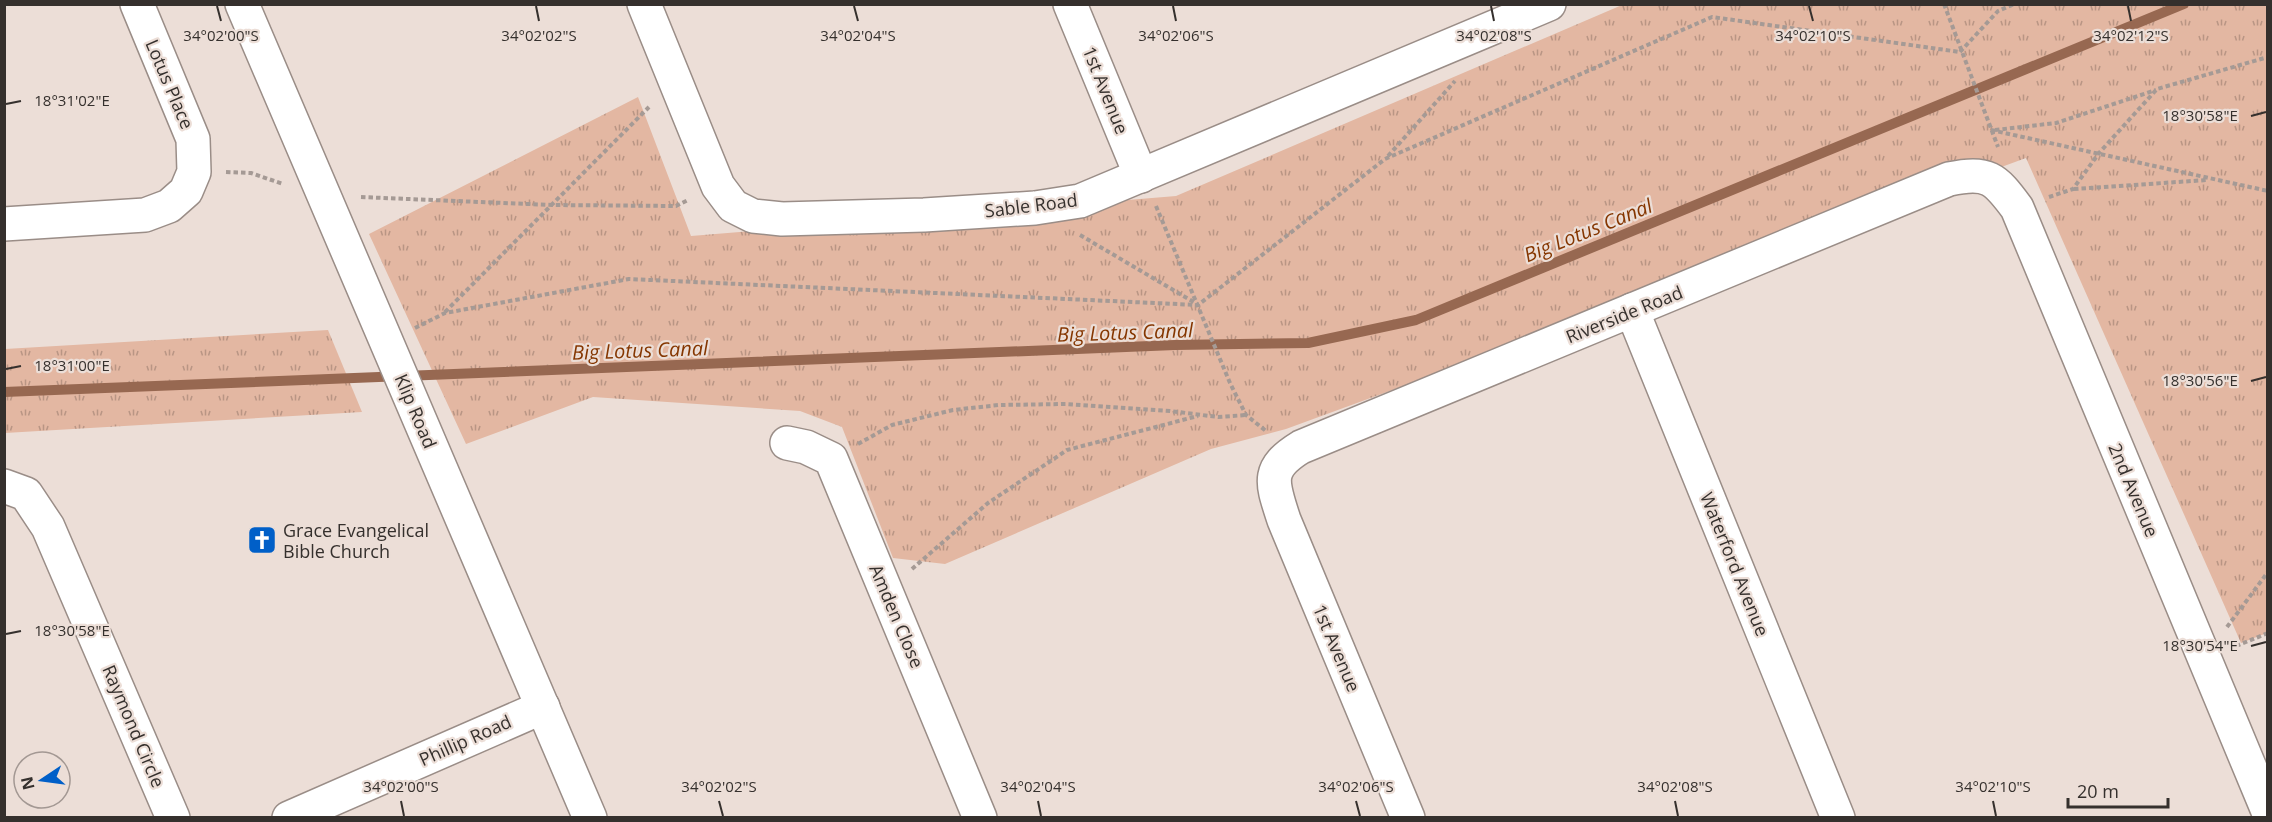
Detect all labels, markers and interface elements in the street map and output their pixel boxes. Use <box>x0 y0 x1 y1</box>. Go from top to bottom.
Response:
text: 34°02'00"S <box>183 25 259 45</box>
text: 34°02'02"S <box>501 25 577 45</box>
text: 34°02'04"S <box>820 25 896 45</box>
text: 34°02'06"S <box>1138 25 1214 45</box>
text: 34°02'08"S <box>1456 25 1532 45</box>
text: 34°02'10"S <box>1775 25 1851 45</box>
text: 34°02'12"S <box>2093 25 2169 45</box>
street label: Lotus Place <box>140 36 200 132</box>
street label: 1st Avenue <box>1078 43 1134 137</box>
text: 18°31'02"E <box>34 90 110 110</box>
text: 18°30'58"E <box>2162 105 2238 125</box>
street label: Sable Road <box>983 187 1079 223</box>
water label: Big Lotus Canal <box>1520 192 1657 268</box>
street label: Riverside Road <box>1562 280 1686 348</box>
water label: Big Lotus Canal <box>1056 316 1195 348</box>
water label: Big Lotus Canal <box>571 334 710 366</box>
text: 18°31'00"E <box>34 355 110 375</box>
street label: Klip Road <box>390 370 442 452</box>
text: 18°30'56"E <box>2162 370 2238 390</box>
street label: 2nd Avenue <box>2103 439 2165 541</box>
street label: Waterford Avenue <box>1695 489 1775 639</box>
place label: Grace Evangelical Bible Church <box>283 518 429 563</box>
church icon: Grace Evangelical Bible Church <box>246 524 278 556</box>
street label: Amden Close <box>864 561 930 671</box>
street label: 1st Avenue <box>1308 601 1366 695</box>
text: 18°30'58"E <box>34 620 110 640</box>
text: 18°30'54"E <box>2162 635 2238 655</box>
street label: Raymond Circle <box>97 661 171 791</box>
street label: Phillip Road <box>415 709 515 771</box>
north arrow <box>12 750 72 810</box>
scale bar <box>2068 771 2168 809</box>
text: N <box>15 775 40 792</box>
text: 34°02'00"S <box>363 776 439 796</box>
text: 34°02'02"S <box>681 776 757 796</box>
text: 34°02'04"S <box>1000 776 1076 796</box>
text: 34°02'06"S <box>1318 776 1394 796</box>
text: 34°02'08"S <box>1637 776 1713 796</box>
text: 34°02'10"S <box>1955 776 2031 796</box>
text: 20 m <box>2077 779 2119 803</box>

